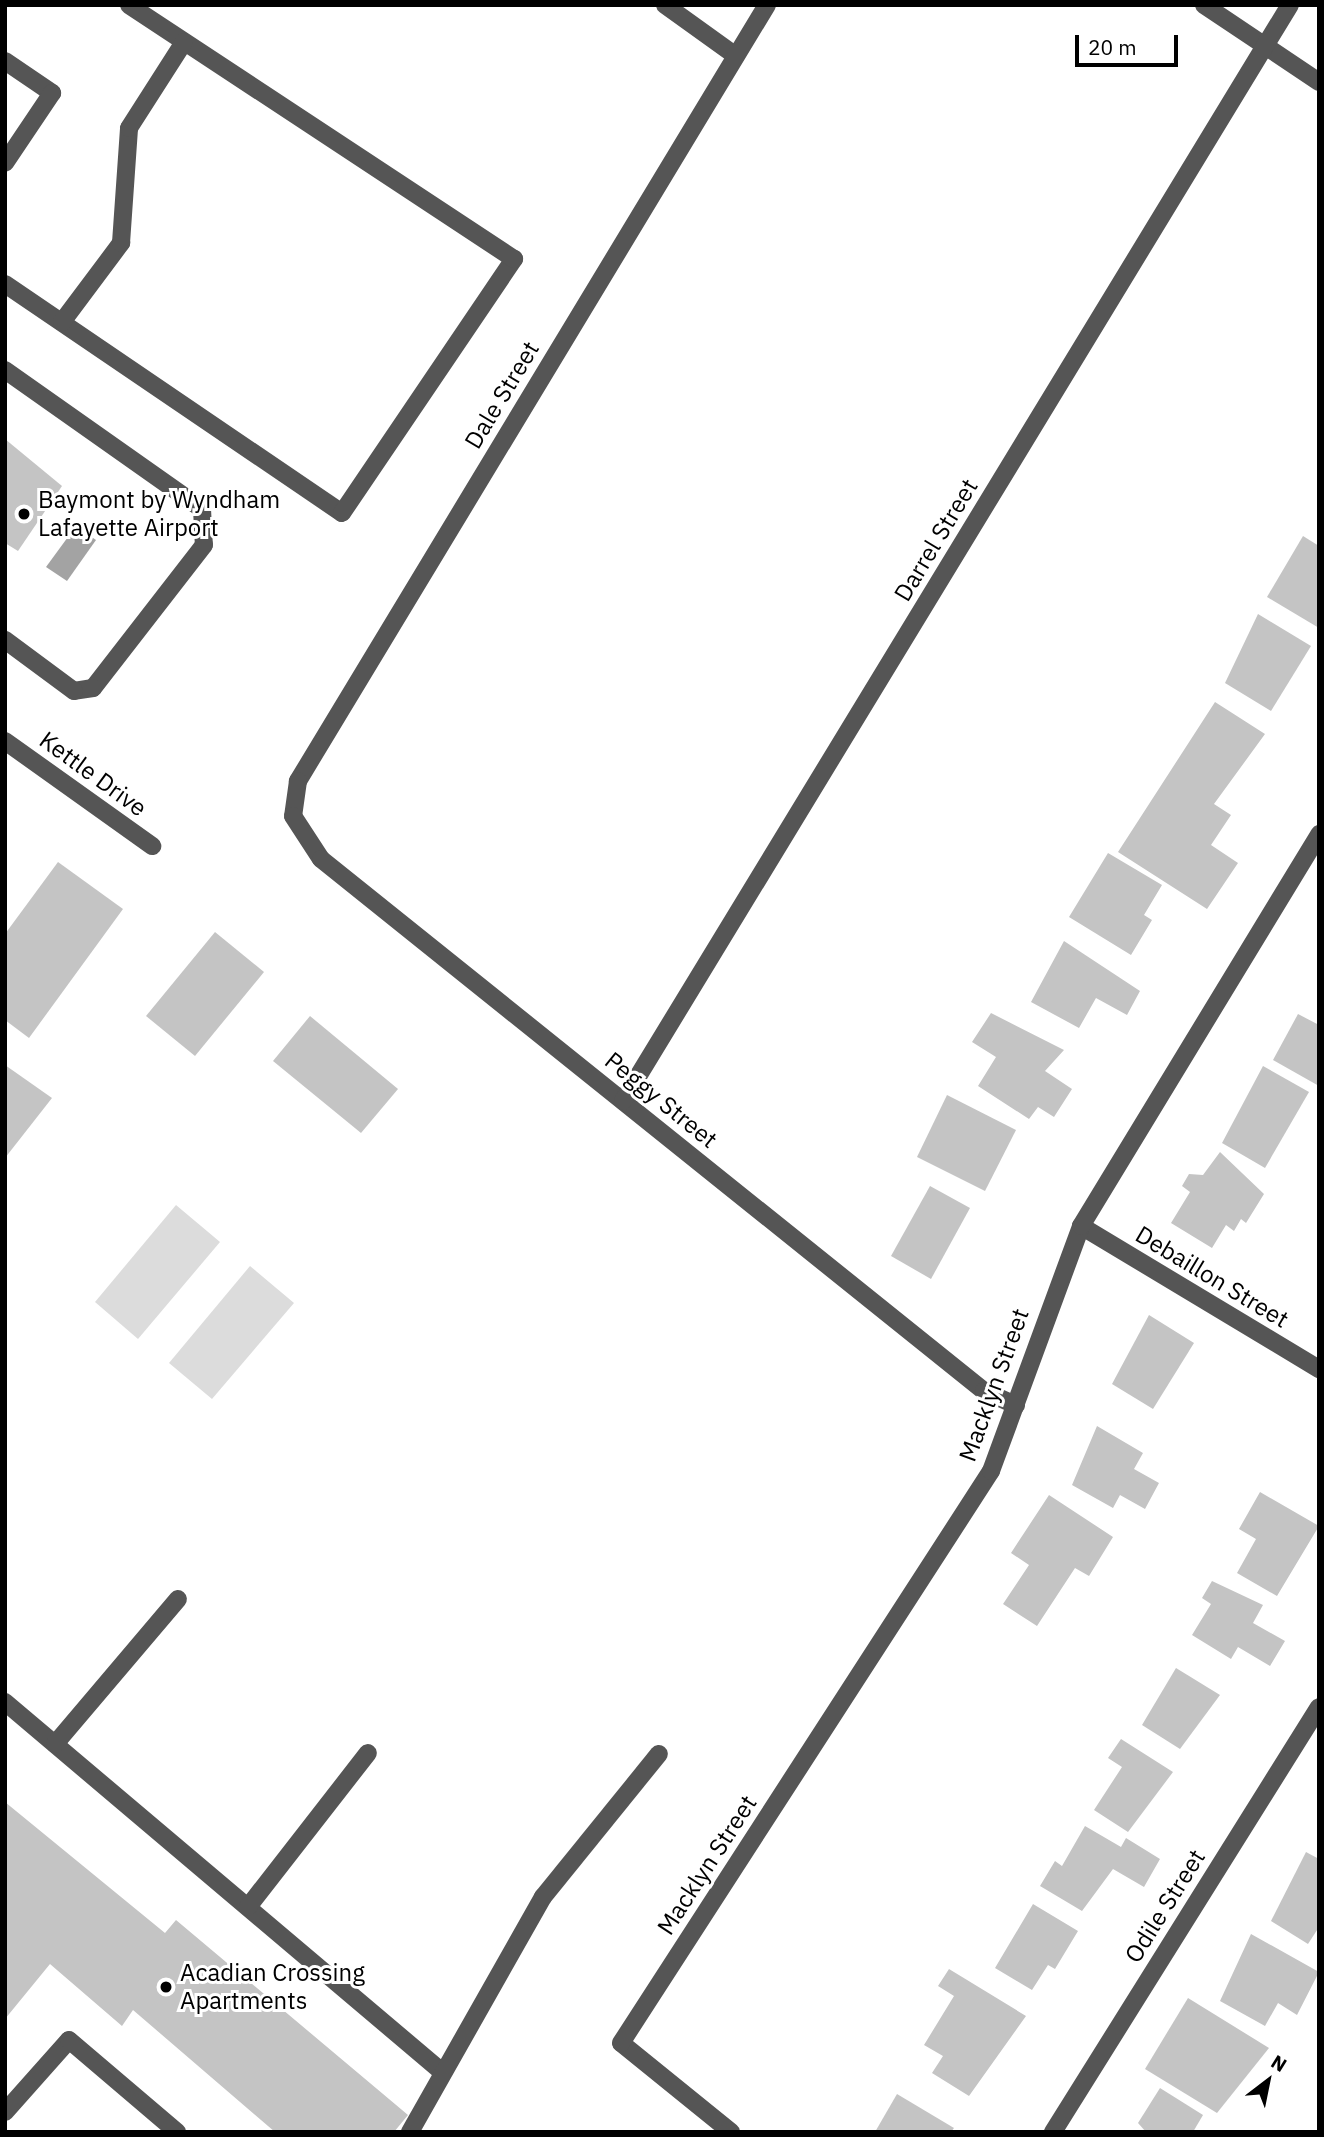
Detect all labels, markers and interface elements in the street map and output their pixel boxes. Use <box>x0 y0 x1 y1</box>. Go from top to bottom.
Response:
scale bar <box>1079 21 1182 65</box>
text: 20 m <box>1088 33 1137 61</box>
street label: Dale Street <box>459 336 545 454</box>
street label: Darrel Street <box>888 474 984 606</box>
place label: Baymont by Wyndham Lafayette Airport <box>38 486 280 542</box>
marker: Baymont by Wyndham Lafayette Airport <box>16 506 32 522</box>
street label: Kettle Drive <box>34 725 152 823</box>
street label: Peggy Street <box>599 1046 723 1154</box>
street label: Debaillon Street <box>1130 1220 1294 1334</box>
street label: Macklyn Street <box>953 1305 1035 1465</box>
street label: Macklyn Street <box>651 1790 763 1940</box>
street label: Odile Street <box>1119 1844 1211 1968</box>
place label: Acadian Crossing Apartments <box>180 1959 365 2015</box>
marker: Acadian Crossing Apartments <box>158 1979 174 1995</box>
north arrow <box>1233 2046 1303 2116</box>
text: N <box>1267 2049 1291 2077</box>

